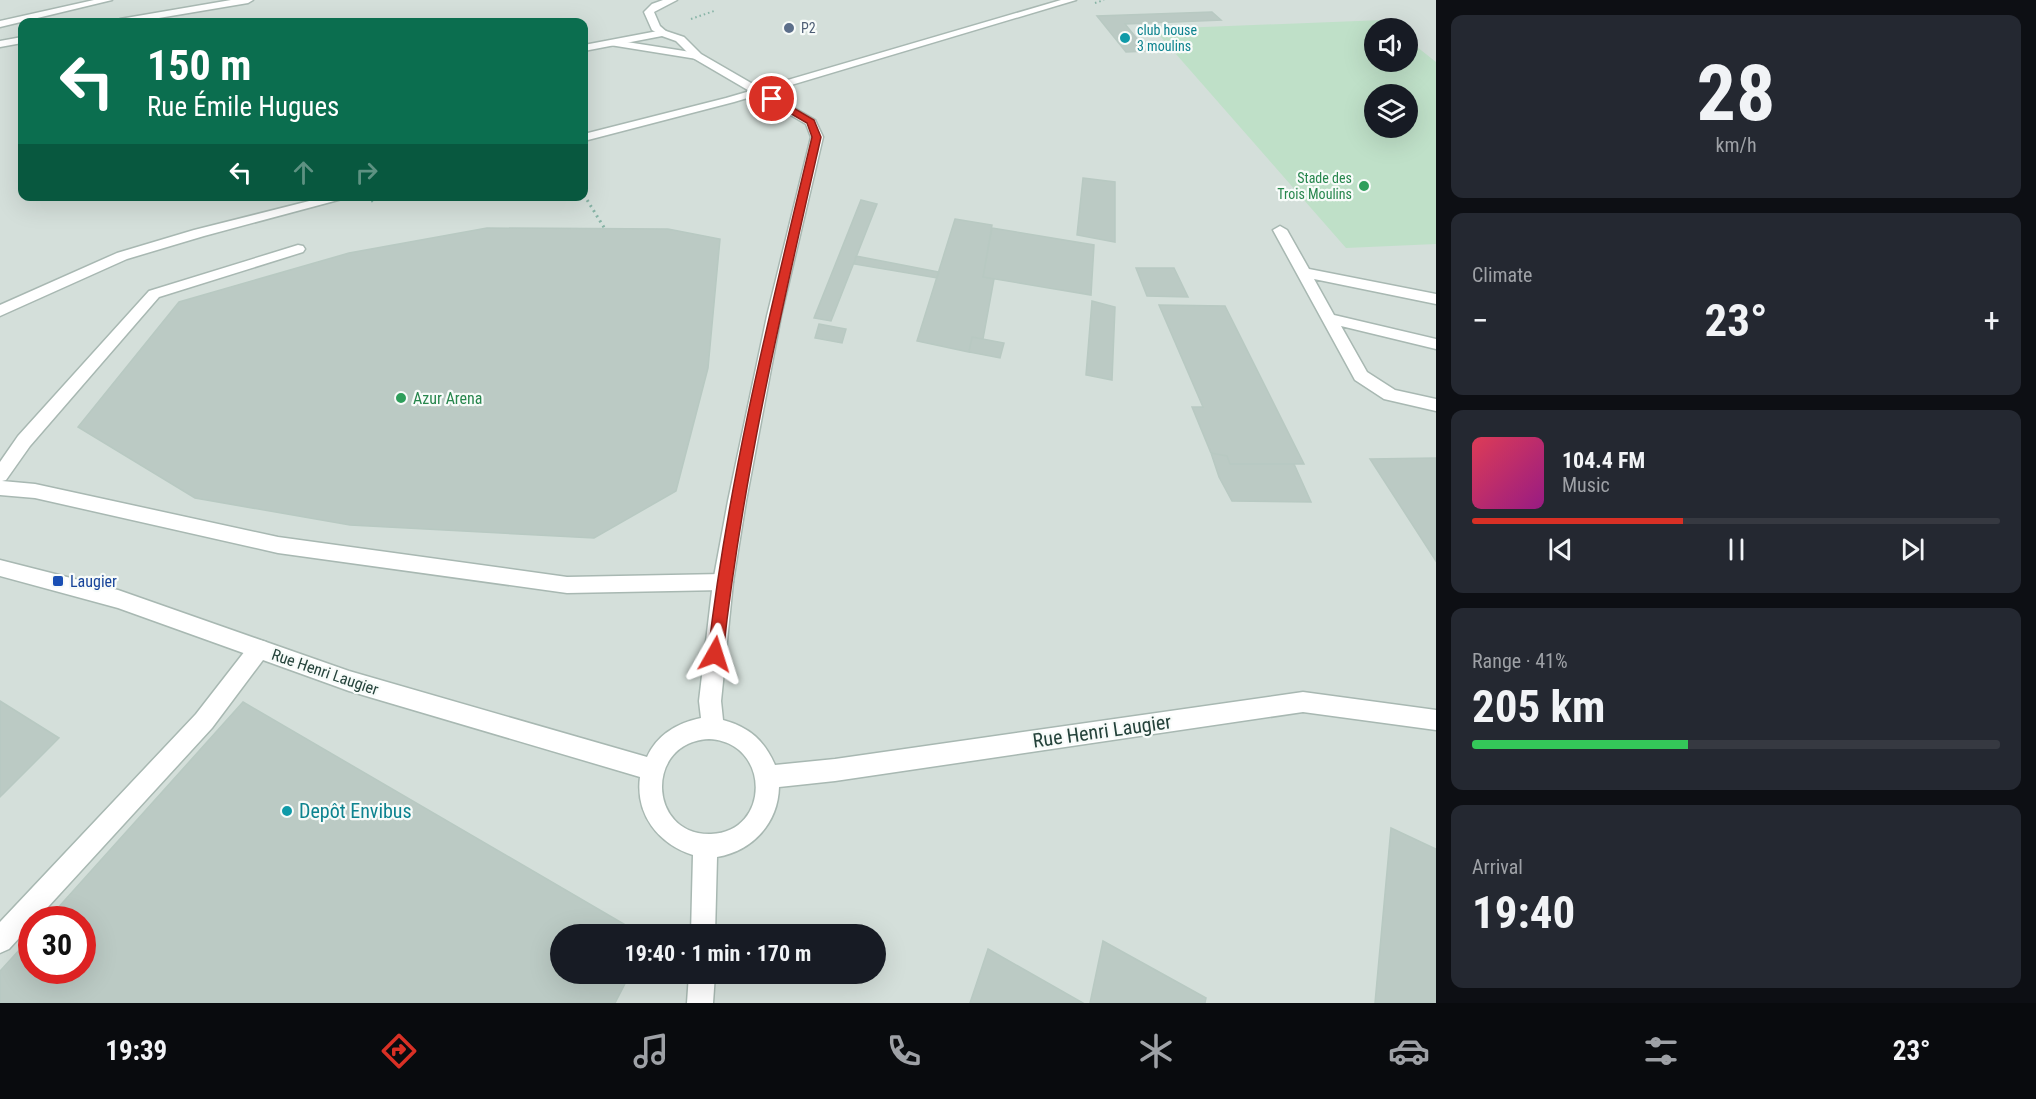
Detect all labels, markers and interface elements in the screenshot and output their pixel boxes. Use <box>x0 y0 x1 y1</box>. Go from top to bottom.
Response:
map controls <box>1364 18 1418 138</box>
button: sound <box>1364 18 1418 72</box>
place label: P2 <box>801 20 816 36</box>
marker: P2 <box>782 21 796 35</box>
place label: club house 3 moulins <box>1137 22 1198 54</box>
marker: club house 3 moulins <box>1118 31 1132 45</box>
text: 150 m <box>147 41 252 90</box>
icon: left <box>48 42 126 120</box>
text: 28 <box>1697 48 1775 139</box>
pin <box>746 73 797 124</box>
icon: arrive <box>755 82 788 115</box>
button: layers <box>1364 84 1418 138</box>
text: Rue Émile Hugues <box>147 91 339 123</box>
text: km/h <box>1715 133 1757 157</box>
icon: left <box>224 156 257 189</box>
icon: ahead <box>287 156 320 189</box>
icon: right <box>350 156 383 189</box>
place label: Stade des Trois Moulins <box>1277 170 1352 202</box>
marker: Stade des Trois Moulins <box>1357 179 1371 193</box>
text: Climate <box>1472 263 1532 287</box>
text: 23° <box>1705 294 1768 347</box>
text: − <box>1472 301 1489 340</box>
text: + <box>1984 301 2000 340</box>
place label: Azur Arena <box>413 389 483 408</box>
marker: Azur Arena <box>394 391 408 405</box>
text: 104.4 FM <box>1562 448 1645 473</box>
text: Music <box>1562 473 1610 497</box>
icon: previous <box>1544 533 1577 566</box>
icon: pause <box>1720 533 1753 566</box>
icon: next <box>1896 533 1929 566</box>
place label: Laugier <box>70 572 117 591</box>
marker: Laugier <box>51 574 65 588</box>
position arrow <box>683 622 747 686</box>
street label: Rue Henri Laugier <box>269 645 381 699</box>
text: Range · 41% <box>1472 649 1568 673</box>
text: 205 km <box>1472 680 1605 733</box>
street label: Rue Henri Laugier <box>1031 709 1173 753</box>
place label: Depôt Envibus <box>299 799 412 823</box>
marker: Depôt Envibus <box>280 804 294 818</box>
text: Arrival <box>1472 855 1523 879</box>
text: 19:40 <box>1472 886 1575 939</box>
speed limit sign: 30 <box>18 906 96 984</box>
text: 19:40 · 1 min · 170 m <box>625 941 811 966</box>
icon: directions <box>378 1030 420 1072</box>
icon: music <box>630 1030 672 1072</box>
icon: phone <box>883 1030 925 1072</box>
icon: climate <box>1135 1030 1177 1072</box>
icon: car <box>1388 1030 1430 1072</box>
icon: filters <box>1640 1030 1682 1072</box>
text: 19:39 <box>105 1035 167 1067</box>
text: 23° <box>1893 1035 1931 1067</box>

